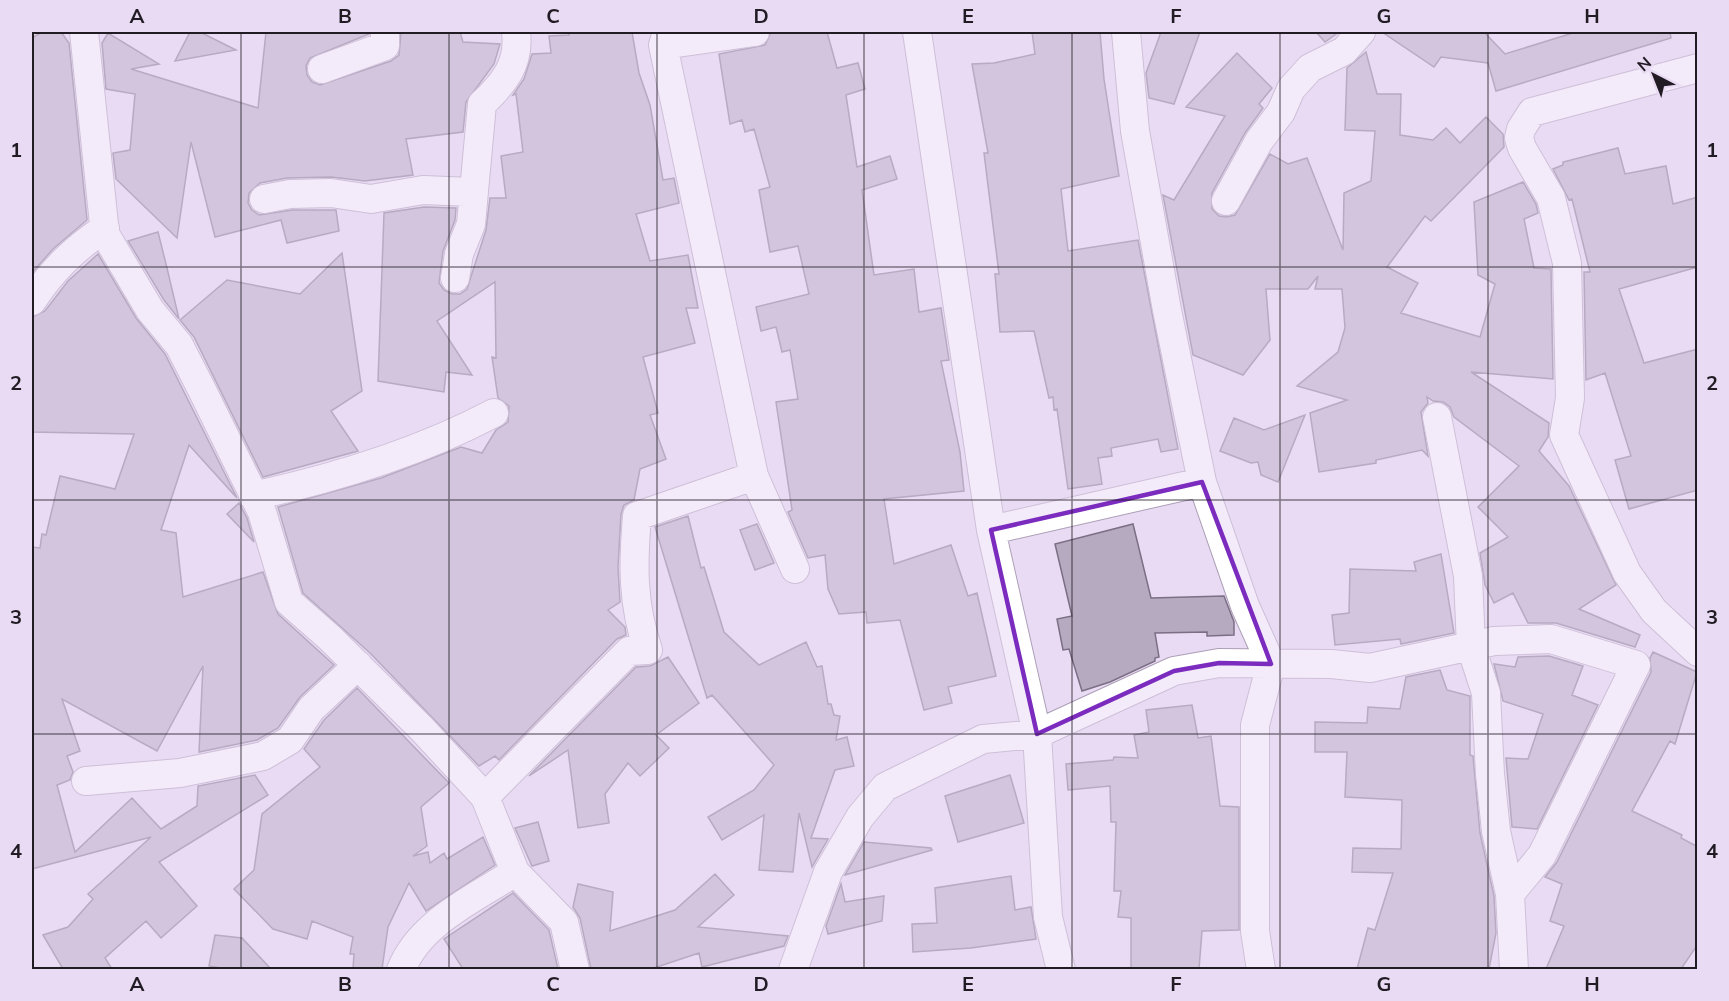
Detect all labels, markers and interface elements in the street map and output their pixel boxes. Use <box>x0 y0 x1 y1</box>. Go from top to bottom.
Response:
text: A <box>130 3 145 28</box>
text: B <box>338 3 352 28</box>
text: C <box>546 3 560 28</box>
text: D <box>753 3 769 28</box>
text: E <box>962 3 974 28</box>
text: F <box>1170 3 1182 28</box>
text: G <box>1377 3 1391 28</box>
text: H <box>1584 3 1600 28</box>
north arrow <box>1624 45 1684 105</box>
text: N <box>1633 52 1655 75</box>
text: 1 <box>10 137 22 162</box>
text: 1 <box>1706 137 1718 162</box>
text: 2 <box>10 370 22 395</box>
text: 2 <box>1706 370 1718 395</box>
text: 3 <box>10 604 22 629</box>
text: 3 <box>1706 604 1718 629</box>
text: 4 <box>10 838 22 863</box>
text: 4 <box>1706 838 1718 863</box>
text: A <box>130 971 145 996</box>
text: B <box>338 971 352 996</box>
text: C <box>546 971 560 996</box>
text: D <box>753 971 769 996</box>
text: E <box>962 971 974 996</box>
text: F <box>1170 971 1182 996</box>
text: G <box>1377 971 1391 996</box>
text: H <box>1584 971 1600 996</box>

